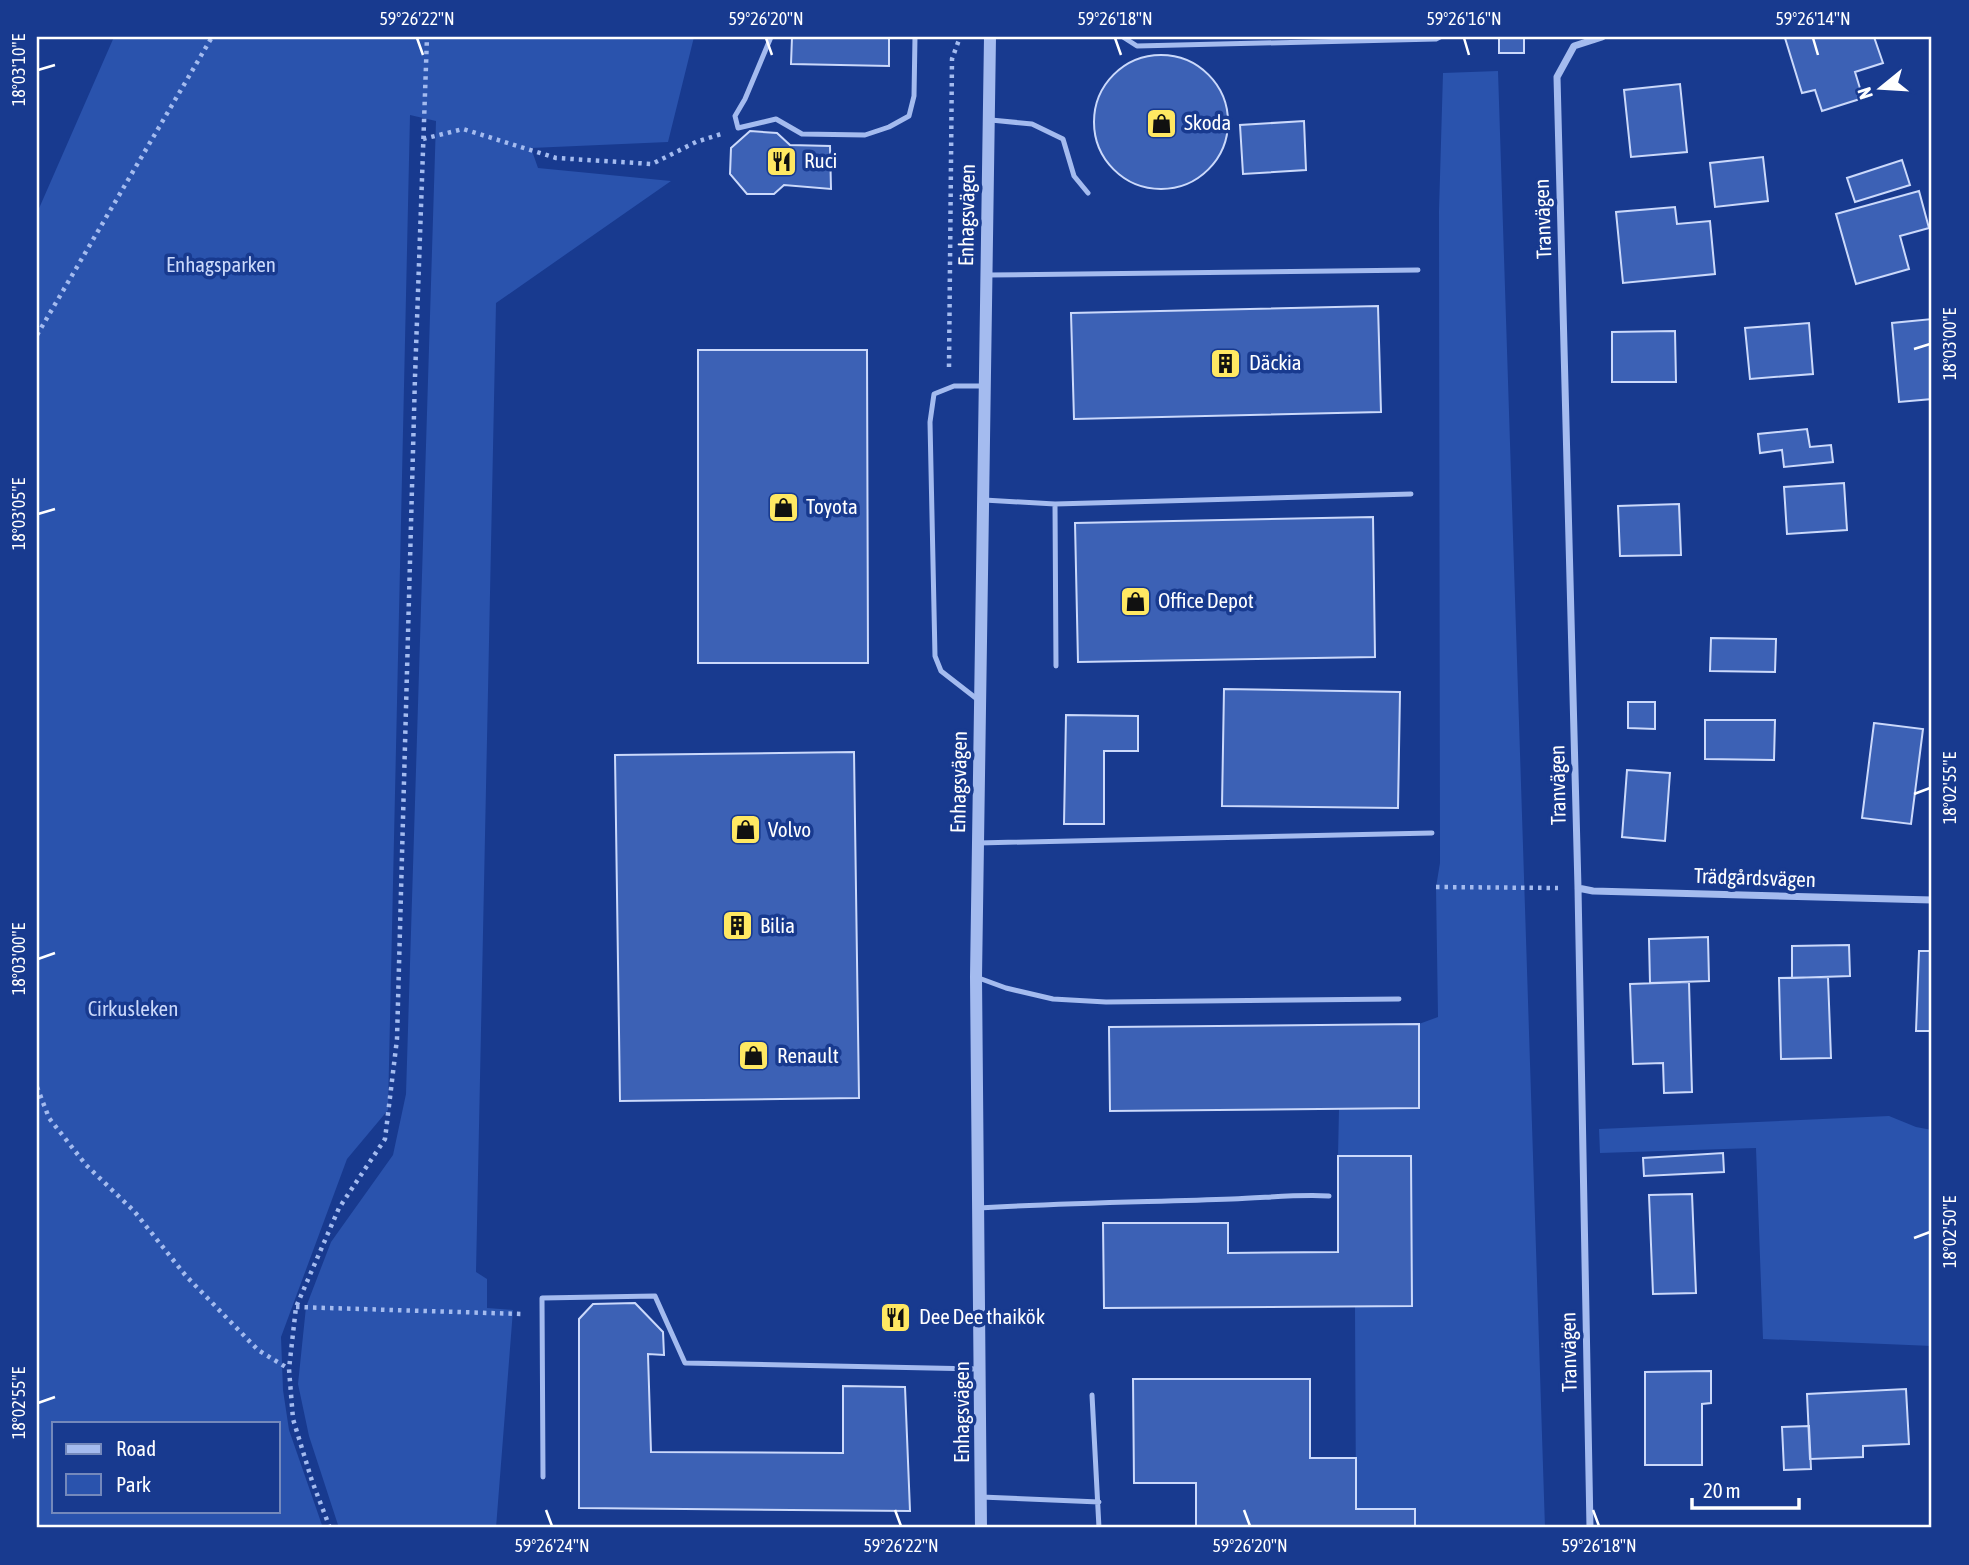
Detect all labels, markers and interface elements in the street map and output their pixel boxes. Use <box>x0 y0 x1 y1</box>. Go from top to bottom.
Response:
text: 59°26'22"N <box>379 8 455 29</box>
text: 59°26'20"N <box>728 8 804 29</box>
text: 59°26'18"N <box>1077 8 1153 29</box>
text: 59°26'16"N <box>1426 8 1502 29</box>
text: 59°26'14"N <box>1775 8 1851 29</box>
text: 18°03'10"E <box>8 34 29 106</box>
north arrow <box>1846 52 1916 122</box>
text: N <box>1853 85 1877 102</box>
shop icon: Skoda <box>1144 106 1178 140</box>
place label: Skoda <box>1184 110 1231 134</box>
restaurant icon: Ruci <box>764 144 798 178</box>
place label: Ruci <box>804 148 837 172</box>
street label: Enhagsvägen <box>953 164 979 266</box>
street label: Tranvägen <box>1529 179 1555 260</box>
park label: Enhagsparken <box>166 252 276 276</box>
text: 18°03'00"E <box>1939 308 1960 380</box>
building icon: Däckia <box>1209 346 1243 380</box>
place label: Däckia <box>1249 350 1302 374</box>
text: 18°03'05"E <box>8 478 29 550</box>
shop icon: Toyota <box>766 490 800 524</box>
place label: Toyota <box>806 494 858 518</box>
shop icon: Office Depot <box>1118 584 1152 618</box>
place label: Office Depot <box>1158 588 1254 612</box>
street label: Enhagsvägen <box>945 731 971 833</box>
street label: Tranvägen <box>1544 745 1570 825</box>
text: 18°02'55"E <box>1939 752 1960 824</box>
shop icon: Volvo <box>728 813 762 847</box>
place label: Volvo <box>768 817 811 841</box>
street label: Trädgårdsvägen <box>1694 863 1816 891</box>
building icon: Bilia <box>720 909 754 943</box>
place label: Bilia <box>760 913 795 937</box>
text: 18°03'00"E <box>8 923 29 995</box>
park label: Cirkusleken <box>88 996 178 1020</box>
shop icon: Renault <box>737 1039 771 1073</box>
place label: Renault <box>777 1043 839 1067</box>
text: 18°02'50"E <box>1939 1196 1960 1268</box>
restaurant icon: Dee Dee thaikök <box>879 1300 913 1334</box>
place label: Dee Dee thaikök <box>919 1304 1045 1328</box>
street label: Tranvägen <box>1555 1312 1581 1392</box>
street label: Enhagsvägen <box>949 1361 973 1463</box>
text: 18°02'55"E <box>8 1367 29 1439</box>
legend <box>52 1422 280 1512</box>
text: Road <box>116 1436 156 1460</box>
scale bar <box>1692 1467 1799 1511</box>
text: Park <box>116 1472 151 1496</box>
text: 20 m <box>1703 1478 1741 1502</box>
text: 59°26'24"N <box>514 1535 590 1556</box>
text: 59°26'22"N <box>863 1535 939 1556</box>
text: 59°26'20"N <box>1212 1535 1288 1556</box>
text: 59°26'18"N <box>1561 1535 1637 1556</box>

